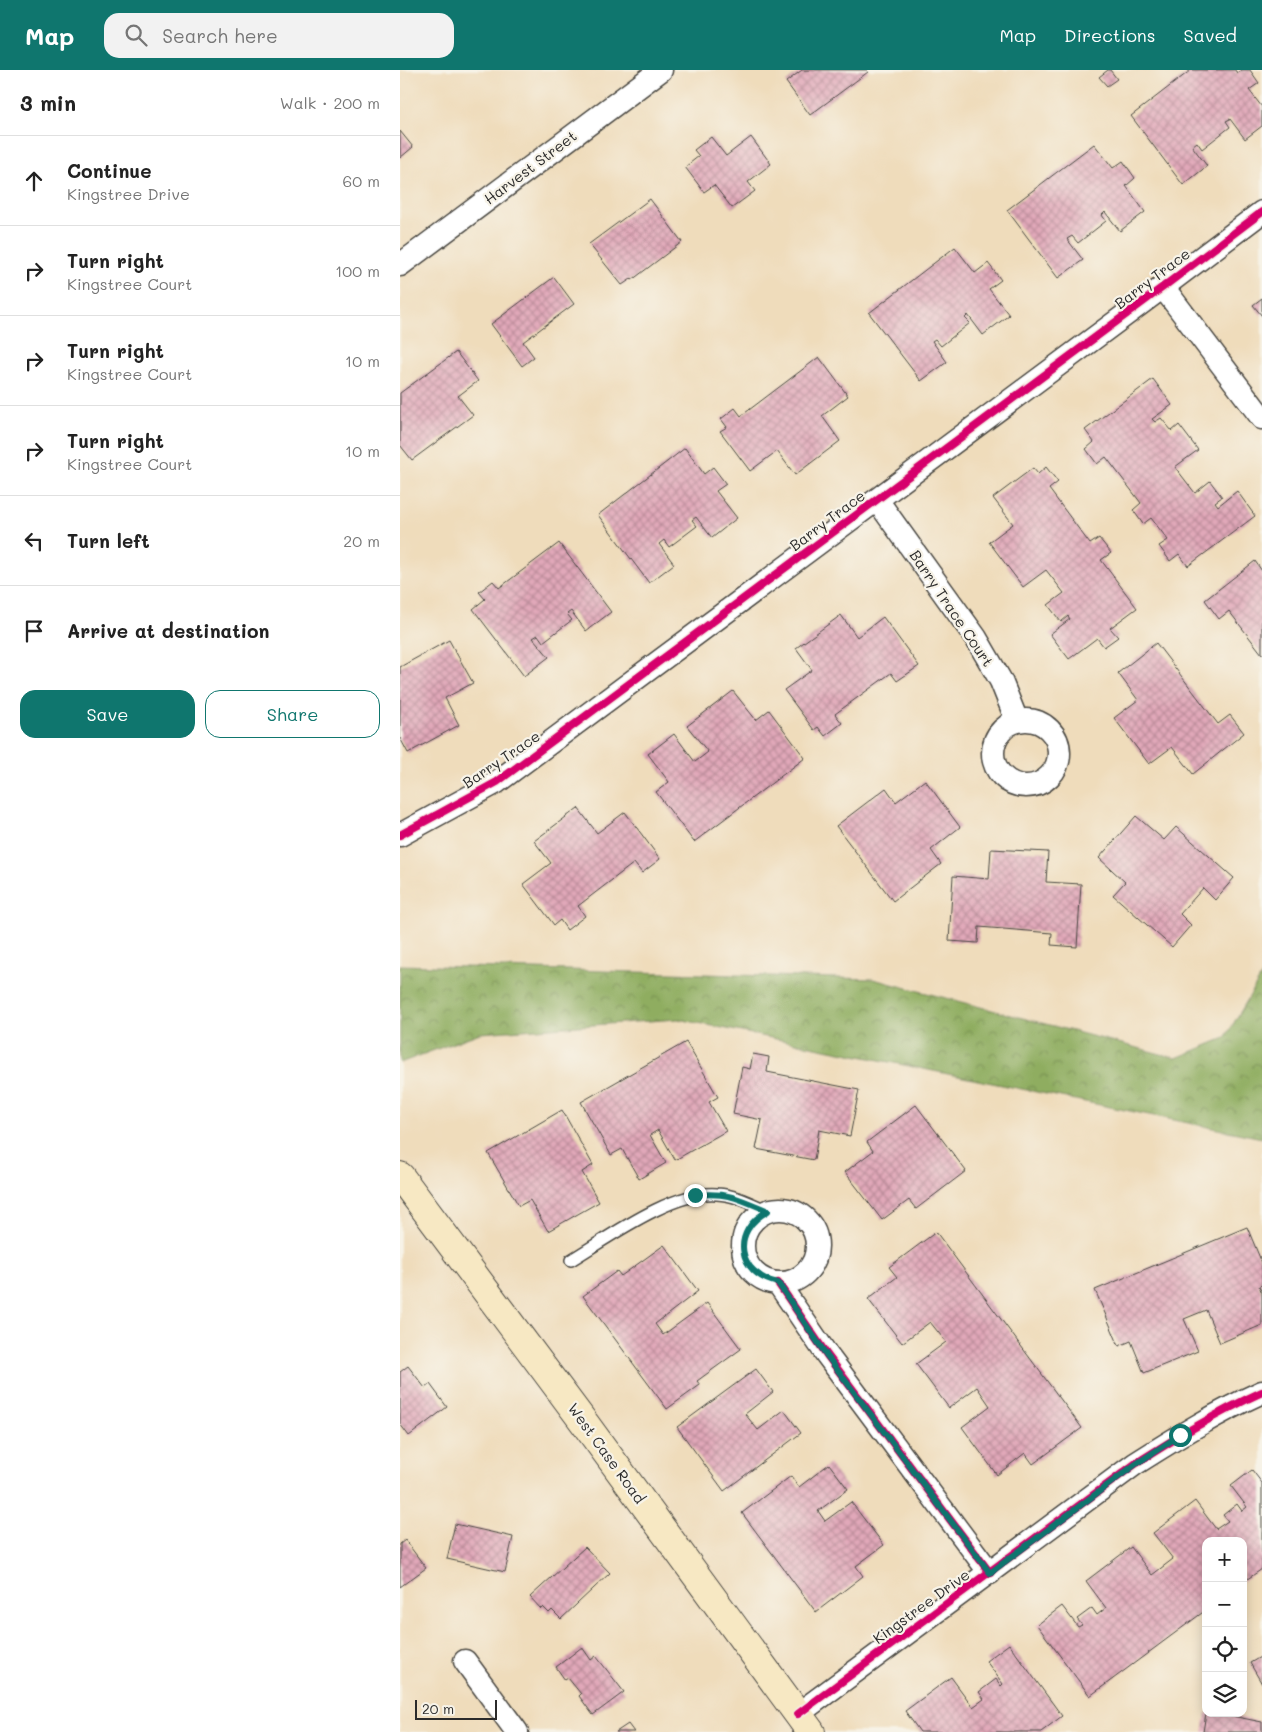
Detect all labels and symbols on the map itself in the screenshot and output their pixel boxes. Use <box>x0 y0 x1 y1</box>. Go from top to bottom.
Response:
street label: Harvest Street <box>480 126 580 208</box>
street label: Barry Trace <box>1110 243 1194 313</box>
street label: Barry Trace <box>785 485 869 555</box>
street label: Barry Trace Court <box>906 546 998 670</box>
street label: Barry Trace <box>458 726 544 792</box>
route end <box>684 1184 707 1207</box>
street label: West Case Road <box>564 1399 650 1507</box>
route start <box>1169 1424 1192 1447</box>
street label: Kingstree Drive <box>869 1564 973 1648</box>
scale bar <box>415 1697 498 1720</box>

